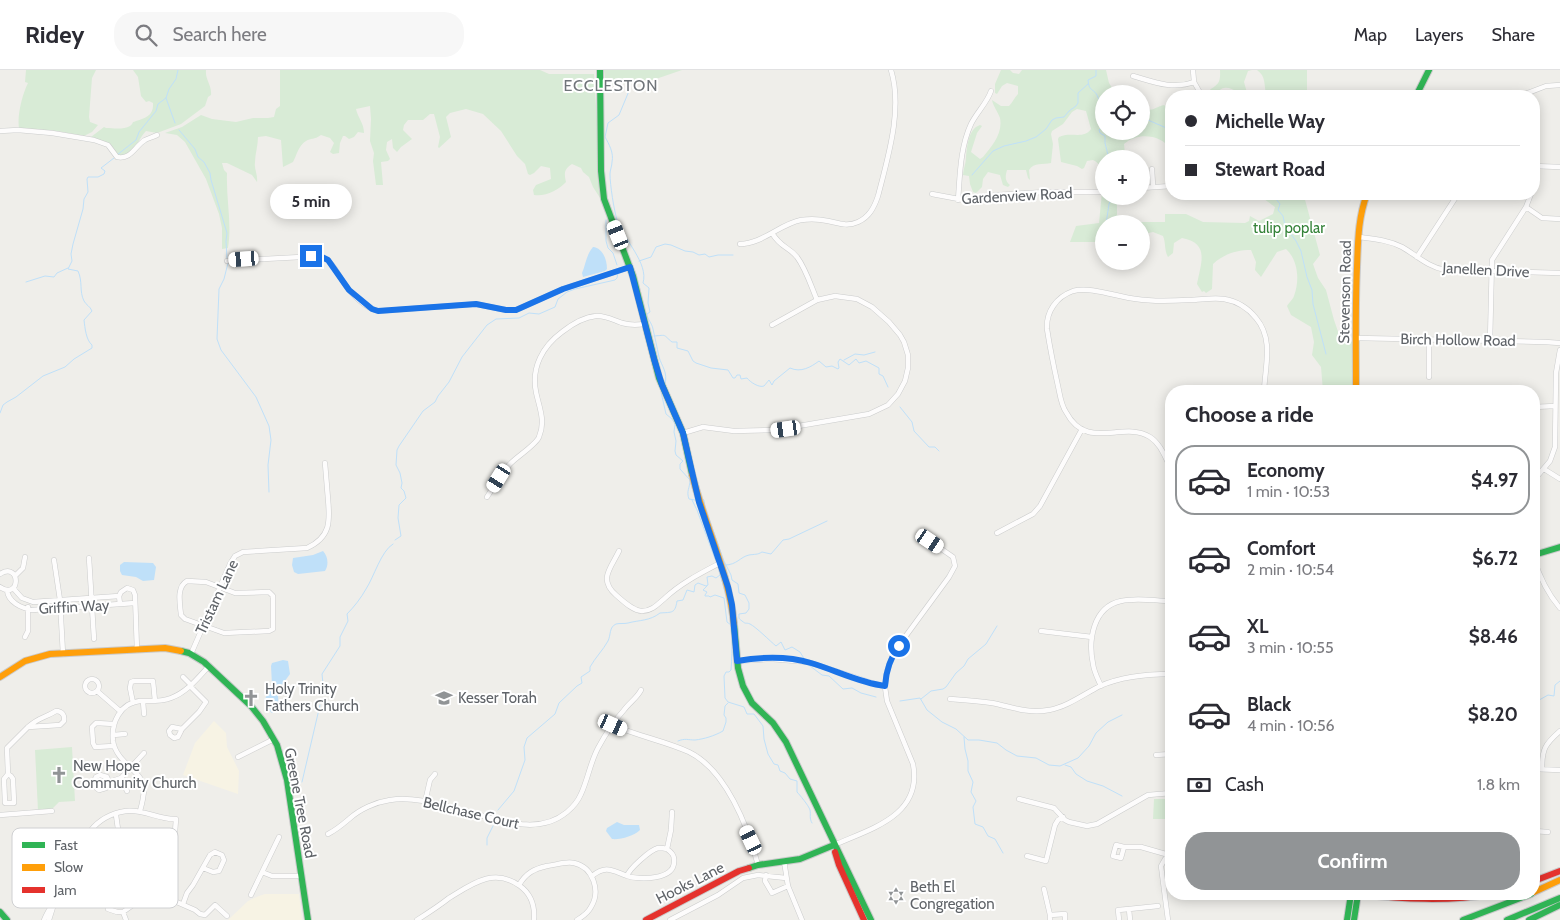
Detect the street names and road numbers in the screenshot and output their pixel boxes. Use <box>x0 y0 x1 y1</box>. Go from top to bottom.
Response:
street label: Gardenview Road <box>961 184 1073 208</box>
street label: Stevenson Road <box>1335 240 1355 344</box>
street label: Janellen Drive <box>1441 259 1530 281</box>
street label: Birch Hollow Road <box>1400 330 1516 350</box>
street label: Tristam Lane <box>192 556 242 637</box>
street label: Griffin Way <box>38 596 110 618</box>
street label: Greene Tree Road <box>280 746 320 860</box>
street label: Bellchase Court <box>421 793 521 833</box>
street label: Hooks Lane <box>653 858 727 908</box>

